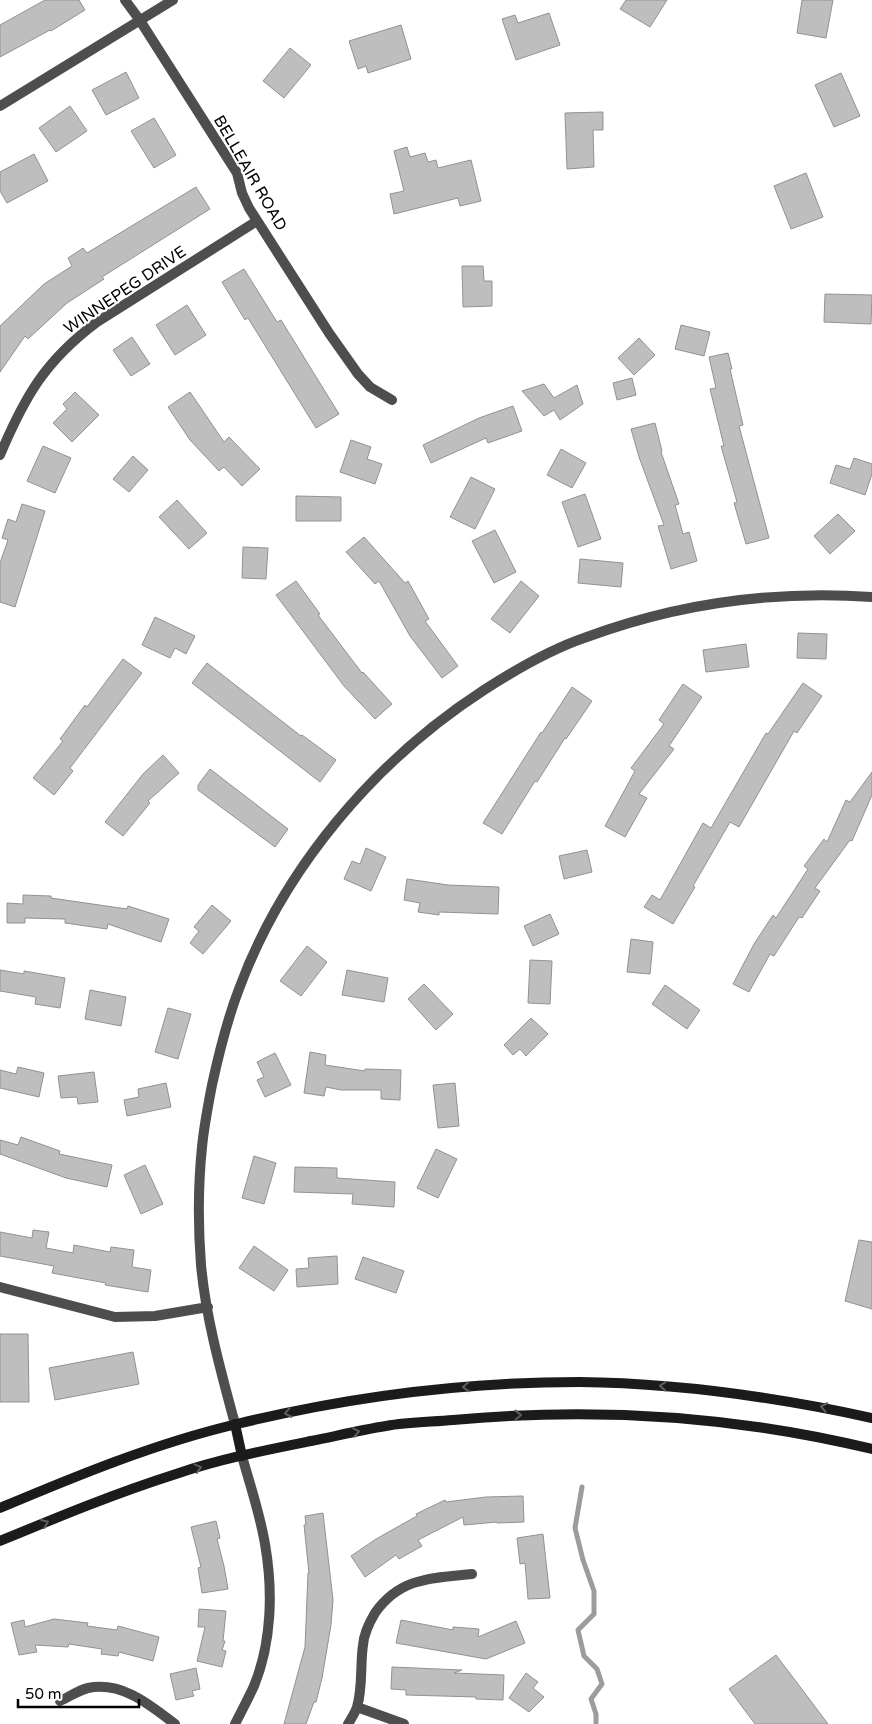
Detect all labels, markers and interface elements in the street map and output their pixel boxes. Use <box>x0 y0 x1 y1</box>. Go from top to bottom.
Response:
street label: BELLEAIR ROAD <box>209 112 291 234</box>
street label: WINNEPEG DRIVE <box>60 242 190 338</box>
one-way arrow <box>462 1381 470 1392</box>
one-way arrow <box>659 1381 667 1392</box>
one-way arrow <box>820 1403 829 1413</box>
one-way arrow <box>284 1407 293 1418</box>
one-way arrow <box>514 1410 522 1420</box>
one-way arrow <box>352 1427 361 1438</box>
one-way arrow <box>193 1463 201 1473</box>
one-way arrow <box>40 1518 49 1529</box>
scale bar <box>18 1676 139 1708</box>
text: 50 m <box>25 1685 62 1703</box>

